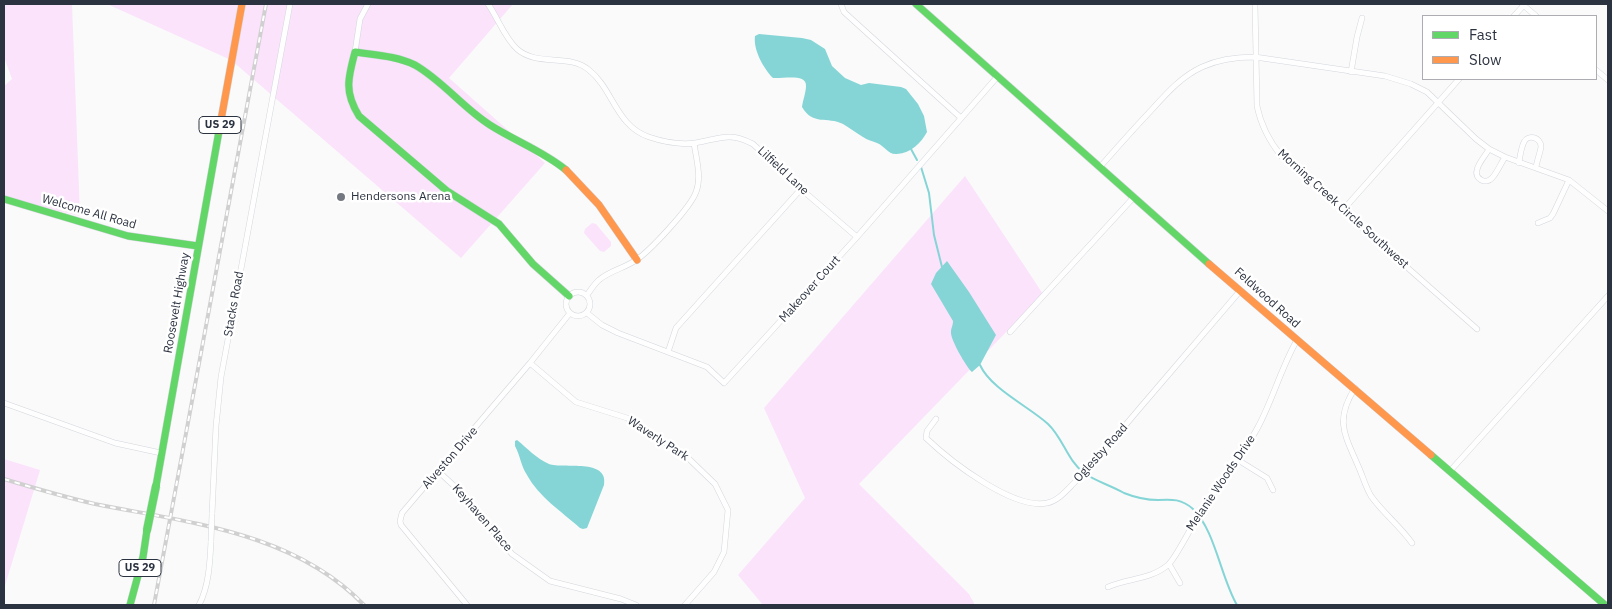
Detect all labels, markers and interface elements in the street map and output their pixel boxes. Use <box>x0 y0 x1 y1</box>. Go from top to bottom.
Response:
legend <box>1422 15 1597 80</box>
text: Fast <box>1469 25 1497 44</box>
text: Slow <box>1469 50 1502 69</box>
road number: US 29 <box>199 116 241 134</box>
street label: Lilfield Lane <box>754 144 812 198</box>
street label: Morning Creek Circle Southwest <box>1274 146 1412 272</box>
place label: Hendersons Arena <box>351 190 451 204</box>
marker: Hendersons Arena <box>335 191 347 203</box>
street label: Welcome All Road <box>40 192 138 232</box>
street label: Roosevelt Highway <box>161 252 193 354</box>
street label: Makeover Court <box>776 253 844 325</box>
street label: Feldwood Road <box>1231 265 1303 331</box>
street label: Stacks Road <box>221 270 247 338</box>
street label: Waverly Park <box>625 414 691 464</box>
street label: Oglesby Road <box>1071 421 1131 485</box>
street label: Alveston Drive <box>419 424 481 492</box>
street label: Melanie Woods Drive <box>1184 432 1258 534</box>
street label: Keyhaven Place <box>449 481 515 555</box>
road number: US 29 <box>119 560 161 576</box>

